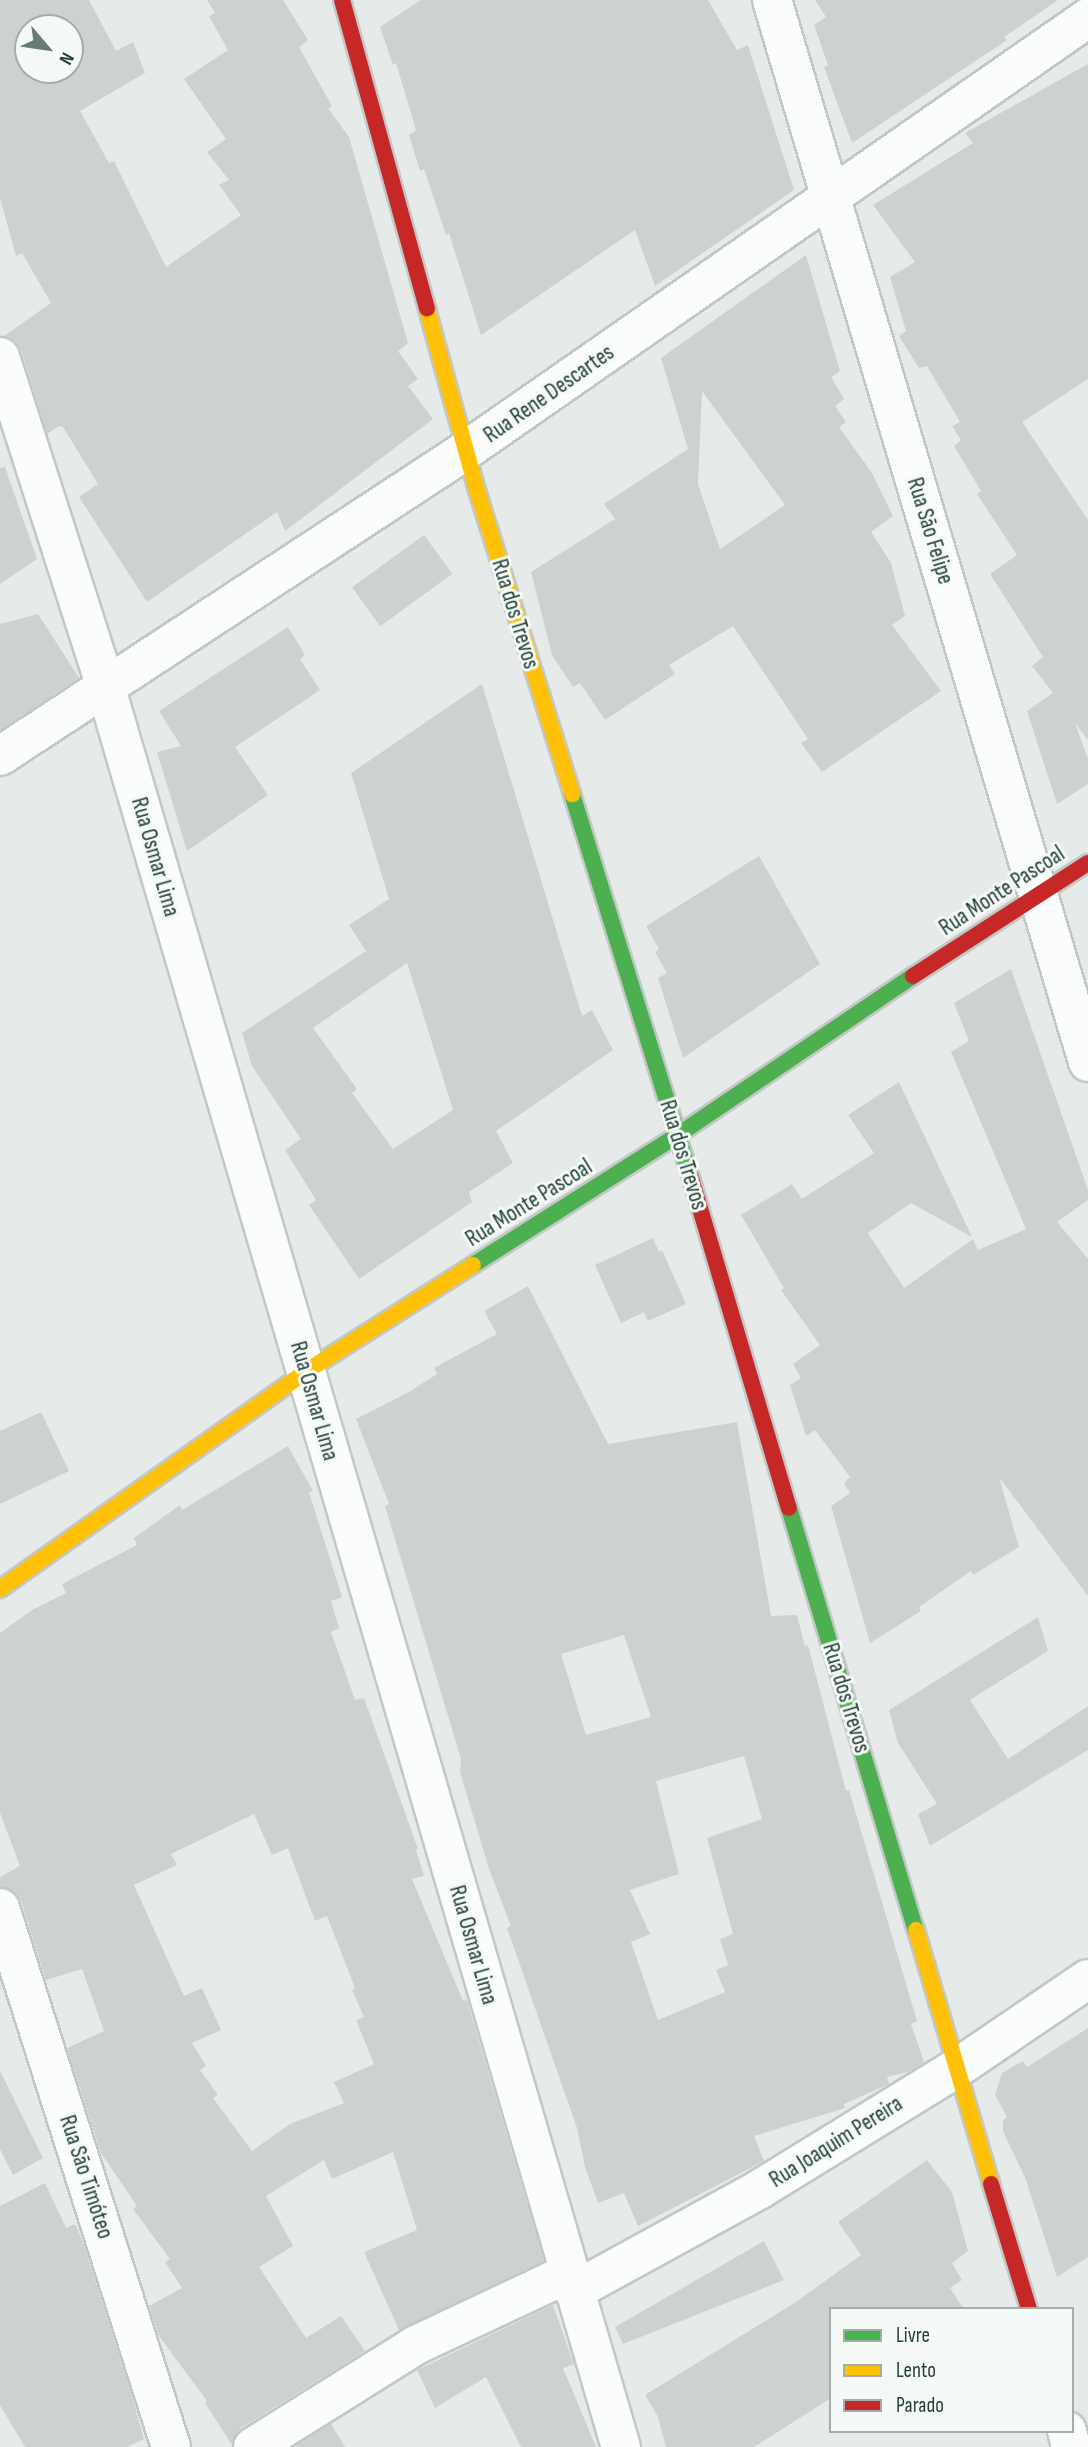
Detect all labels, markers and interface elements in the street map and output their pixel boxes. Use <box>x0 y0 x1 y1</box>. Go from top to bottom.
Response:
north arrow <box>14 14 84 84</box>
text: N <box>54 48 79 68</box>
street label: Rua Rene Descartes <box>478 339 620 449</box>
street label: Rua São Felipe <box>901 474 959 588</box>
street label: Rua dos Trevos <box>485 556 545 672</box>
street label: Rua Osmar Lima <box>125 794 185 920</box>
street label: Rua Monte Pascoal <box>934 840 1070 942</box>
street label: Rua dos Trevos <box>653 1097 713 1213</box>
street label: Rua Monte Pascoal <box>461 1153 597 1253</box>
street label: Rua Osmar Lima <box>284 1338 344 1464</box>
street label: Rua dos Trevos <box>816 1640 876 1756</box>
street label: Rua Osmar Lima <box>443 1882 503 2008</box>
street label: Rua Joaquim Pereira <box>764 2090 908 2194</box>
street label: Rua São Timóteo <box>53 2112 119 2242</box>
legend <box>829 2307 1074 2433</box>
text: Livre <box>896 2323 930 2348</box>
text: Lento <box>896 2358 936 2383</box>
text: Parado <box>896 2393 944 2418</box>

